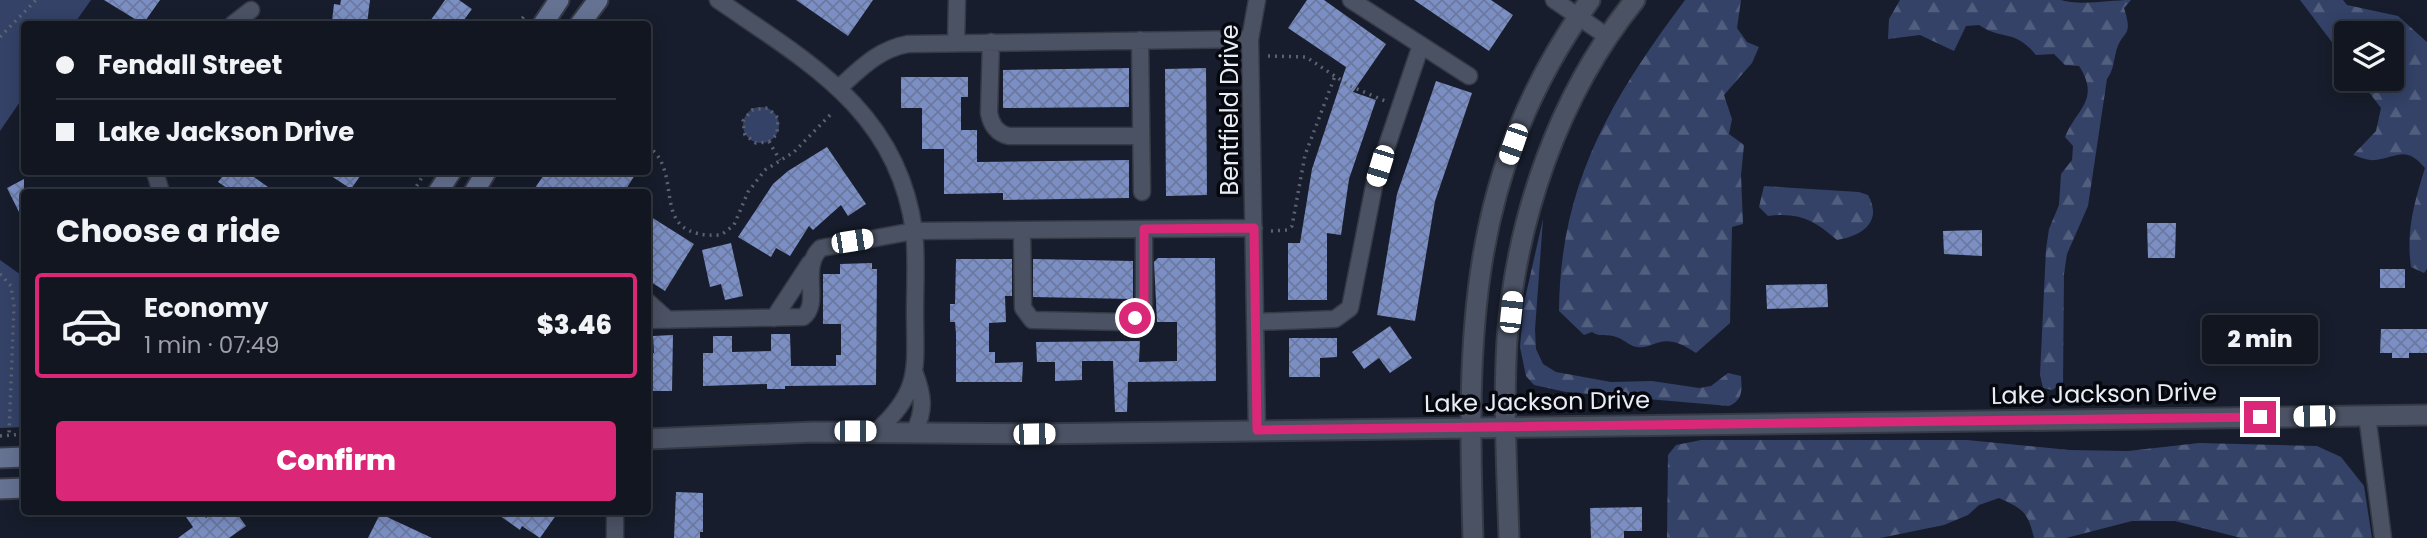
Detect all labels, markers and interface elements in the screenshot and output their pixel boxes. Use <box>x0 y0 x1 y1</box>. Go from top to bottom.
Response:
map controls <box>2334 21 2404 91</box>
button: layers <box>2334 21 2404 91</box>
street label: Bentfield Drive <box>1213 24 1246 196</box>
text: Fendall Street <box>98 47 282 83</box>
text: Lake Jackson Drive <box>98 114 354 150</box>
car <box>1497 121 1530 167</box>
car <box>1364 143 1397 189</box>
text: Choose a ride <box>56 208 280 253</box>
car <box>830 227 875 255</box>
text: Economy <box>144 290 268 326</box>
car <box>1499 290 1524 334</box>
icon: car <box>60 294 123 357</box>
route start <box>1119 302 1151 334</box>
text: $3.46 <box>537 307 612 343</box>
callout: 2 min <box>2202 316 2318 364</box>
text: 2 min <box>2228 323 2292 355</box>
text: 1 min · 07:49 <box>144 329 280 361</box>
street label: Lake Jackson Drive <box>1991 375 2217 412</box>
street label: Lake Jackson Drive <box>1424 383 1650 420</box>
route end <box>2244 401 2276 433</box>
car <box>2293 405 2336 427</box>
button: Confirm <box>56 421 616 501</box>
car <box>835 421 877 442</box>
car <box>1013 423 1056 445</box>

